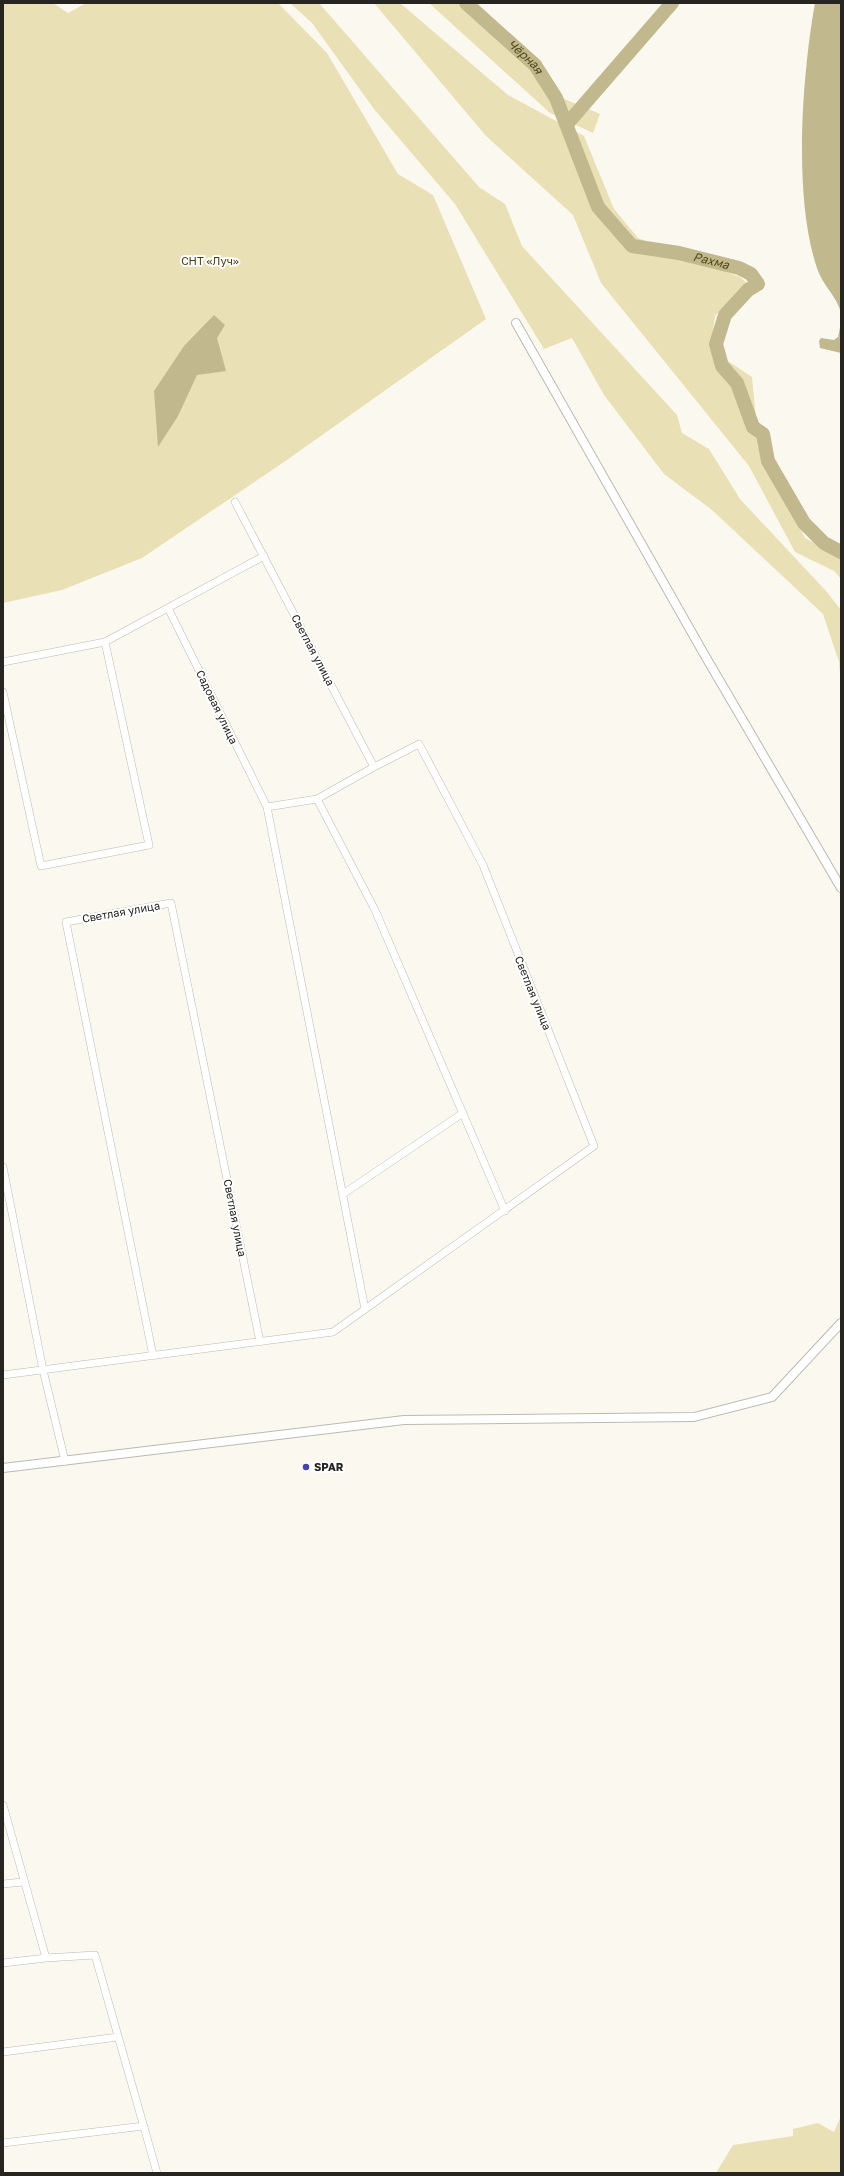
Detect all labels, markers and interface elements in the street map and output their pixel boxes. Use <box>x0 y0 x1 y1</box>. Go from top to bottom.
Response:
water label: Чёрная <box>505 36 547 77</box>
water label: Рахма <box>692 249 732 273</box>
park label: СНТ «Луч» <box>181 254 239 267</box>
street label: Светлая улица <box>289 612 338 688</box>
street label: Садовая улица <box>194 668 241 746</box>
street label: Светлая улица <box>81 898 161 925</box>
street label: Светлая улица <box>513 954 554 1032</box>
street label: Светлая улица <box>222 1178 249 1258</box>
place label: SPAR <box>314 1460 344 1473</box>
marker: SPAR <box>301 1462 311 1472</box>

